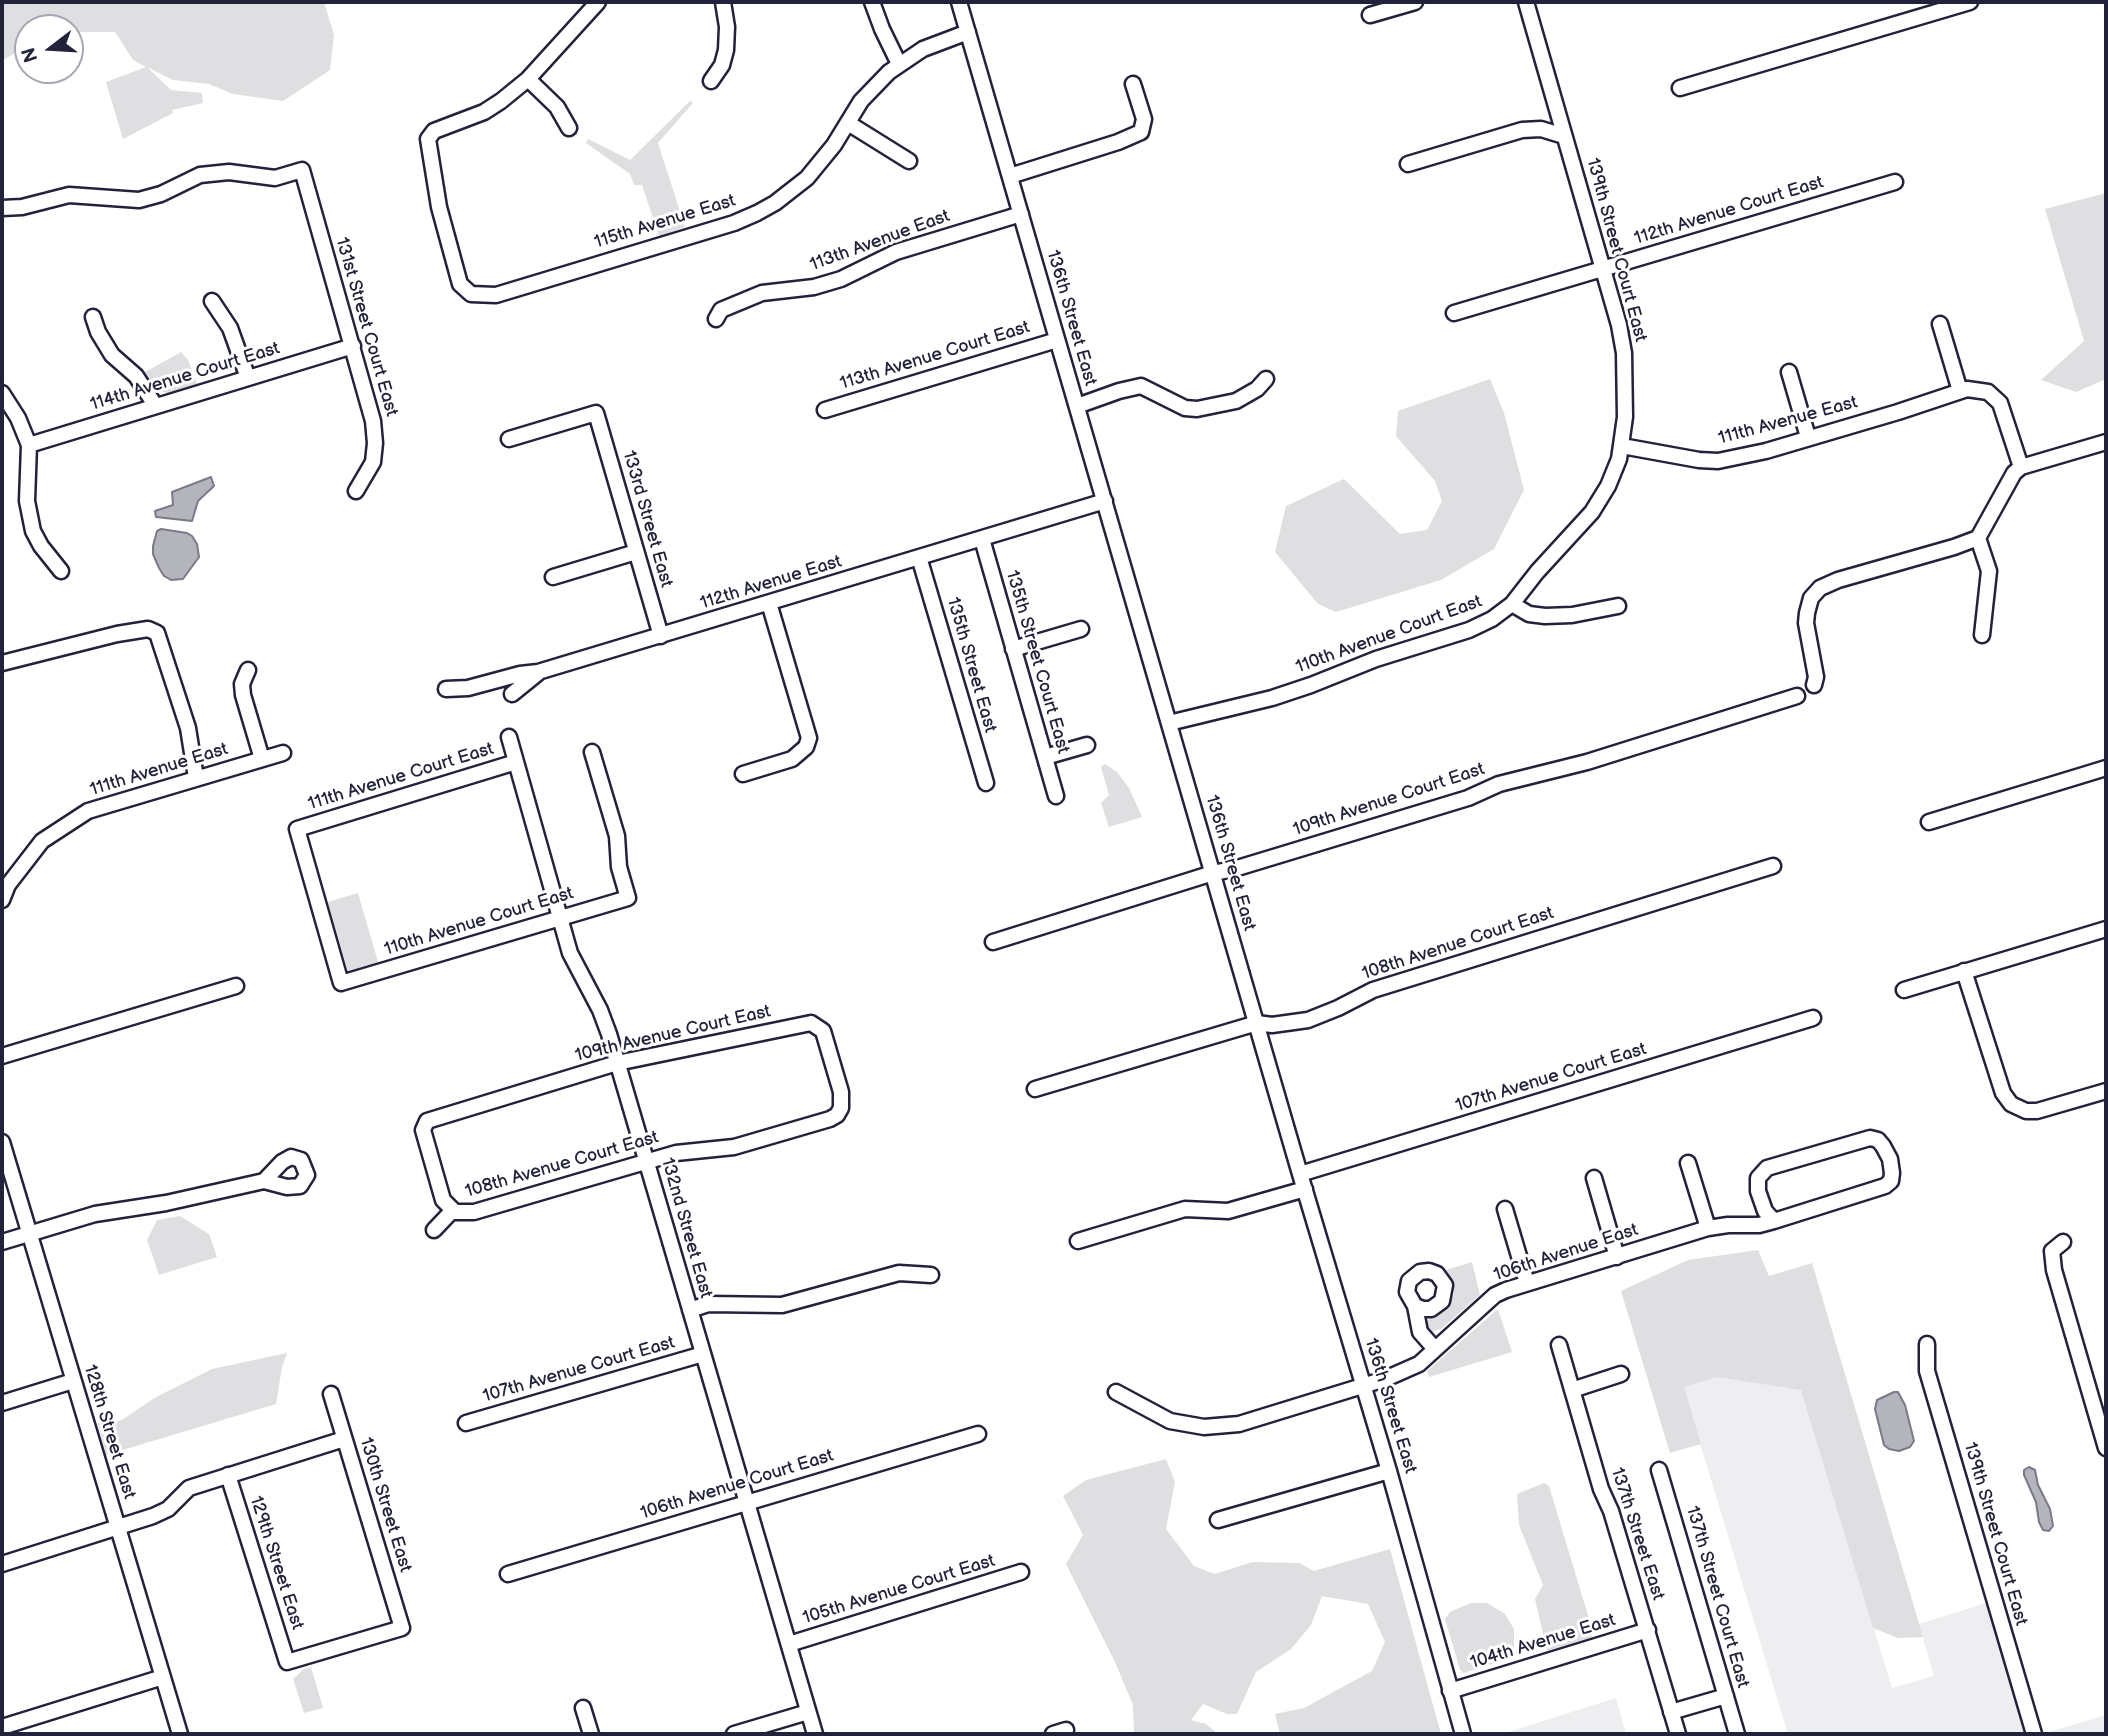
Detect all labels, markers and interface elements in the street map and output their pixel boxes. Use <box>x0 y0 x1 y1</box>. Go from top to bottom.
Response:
north arrow <box>14 14 84 84</box>
text: N <box>17 45 43 65</box>
street label: 139th Street Court East <box>1581 156 1651 344</box>
street label: 112th Avenue Court East <box>1632 172 1826 250</box>
street label: 115th Avenue East <box>592 190 738 254</box>
street label: 113th Avenue East <box>807 206 953 276</box>
street label: 131st Street Court East <box>330 235 402 419</box>
street label: 136th Street East <box>1041 248 1101 388</box>
street label: 113th Avenue Court East <box>838 317 1032 395</box>
street label: 114th Avenue Court East <box>88 338 282 416</box>
street label: 111th Avenue East <box>1716 392 1860 450</box>
street label: 133rd Street East <box>617 448 677 590</box>
street label: 112th Avenue East <box>698 551 844 615</box>
street label: 135th Street Court East <box>1001 568 1073 756</box>
street label: 110th Avenue Court East <box>1293 591 1485 679</box>
street label: 135th Street East <box>941 595 1001 735</box>
street label: 111th Avenue Court East <box>306 738 496 816</box>
street label: 111th Avenue East <box>87 739 231 801</box>
street label: 109th Avenue Court East <box>1291 759 1487 841</box>
street label: 136th Street East <box>1200 793 1260 933</box>
street label: 110th Avenue Court East <box>382 883 576 961</box>
street label: 108th Avenue Court East <box>1360 903 1556 985</box>
street label: 109th Avenue Court East <box>573 1001 773 1067</box>
street label: 107th Avenue Court East <box>1453 1039 1649 1117</box>
street label: 108th Avenue Court East <box>463 1127 661 1203</box>
street label: 132nd Street East <box>656 1155 716 1301</box>
street label: 106th Avenue East <box>1491 1219 1641 1287</box>
street label: 107th Avenue Court East <box>481 1332 677 1408</box>
street label: 136th Street East <box>1359 1336 1421 1476</box>
street label: 128th Street East <box>78 1362 140 1502</box>
street label: 130th Street East <box>354 1435 416 1575</box>
street label: 139th Street Court East <box>1959 1440 2031 1628</box>
street label: 106th Avenue Court East <box>638 1445 836 1525</box>
street label: 137th Street East <box>1605 1465 1669 1603</box>
street label: 129th Street East <box>244 1494 308 1632</box>
street label: 137th Street Court East <box>1681 1504 1753 1690</box>
street label: 105th Avenue Court East <box>800 1550 998 1630</box>
street label: 104th Avenue East <box>1468 1610 1618 1674</box>

